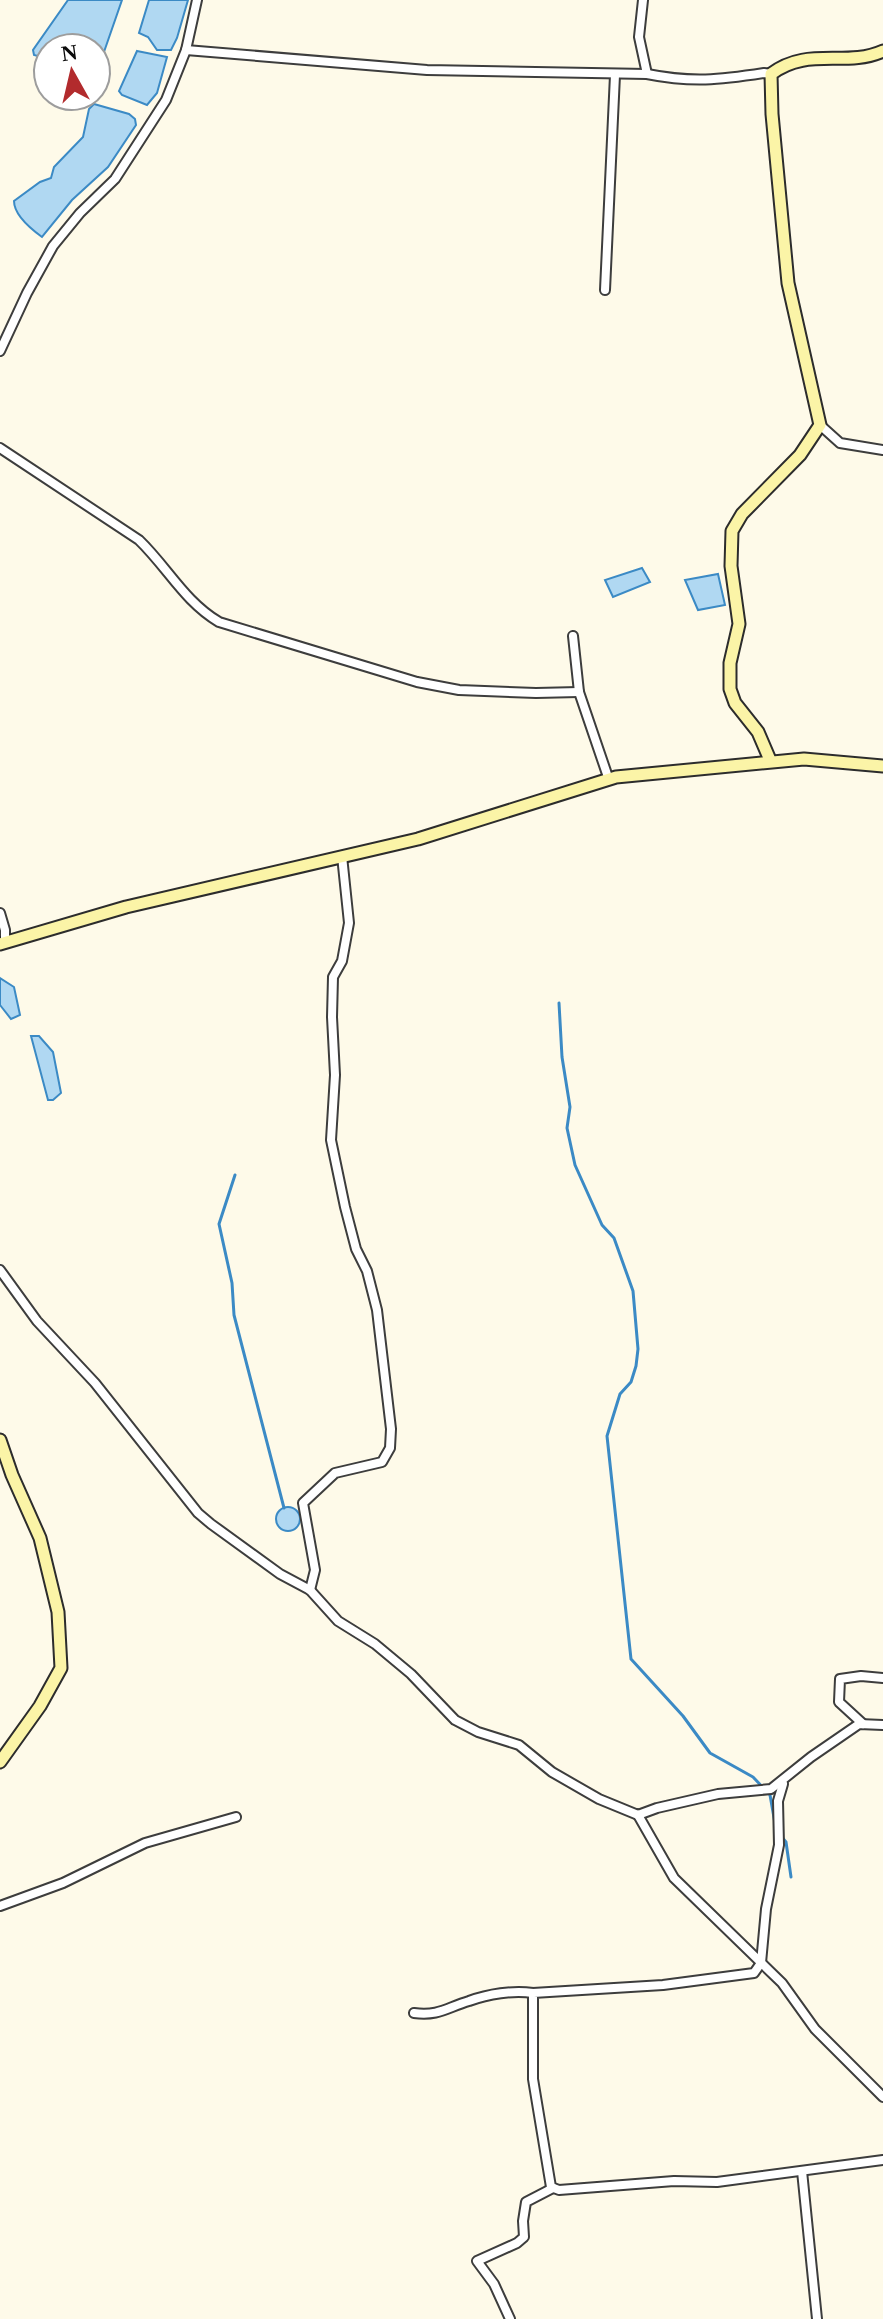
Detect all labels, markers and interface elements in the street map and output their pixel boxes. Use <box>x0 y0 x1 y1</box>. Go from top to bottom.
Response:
north arrow <box>32 32 112 112</box>
text: N <box>60 39 79 66</box>

